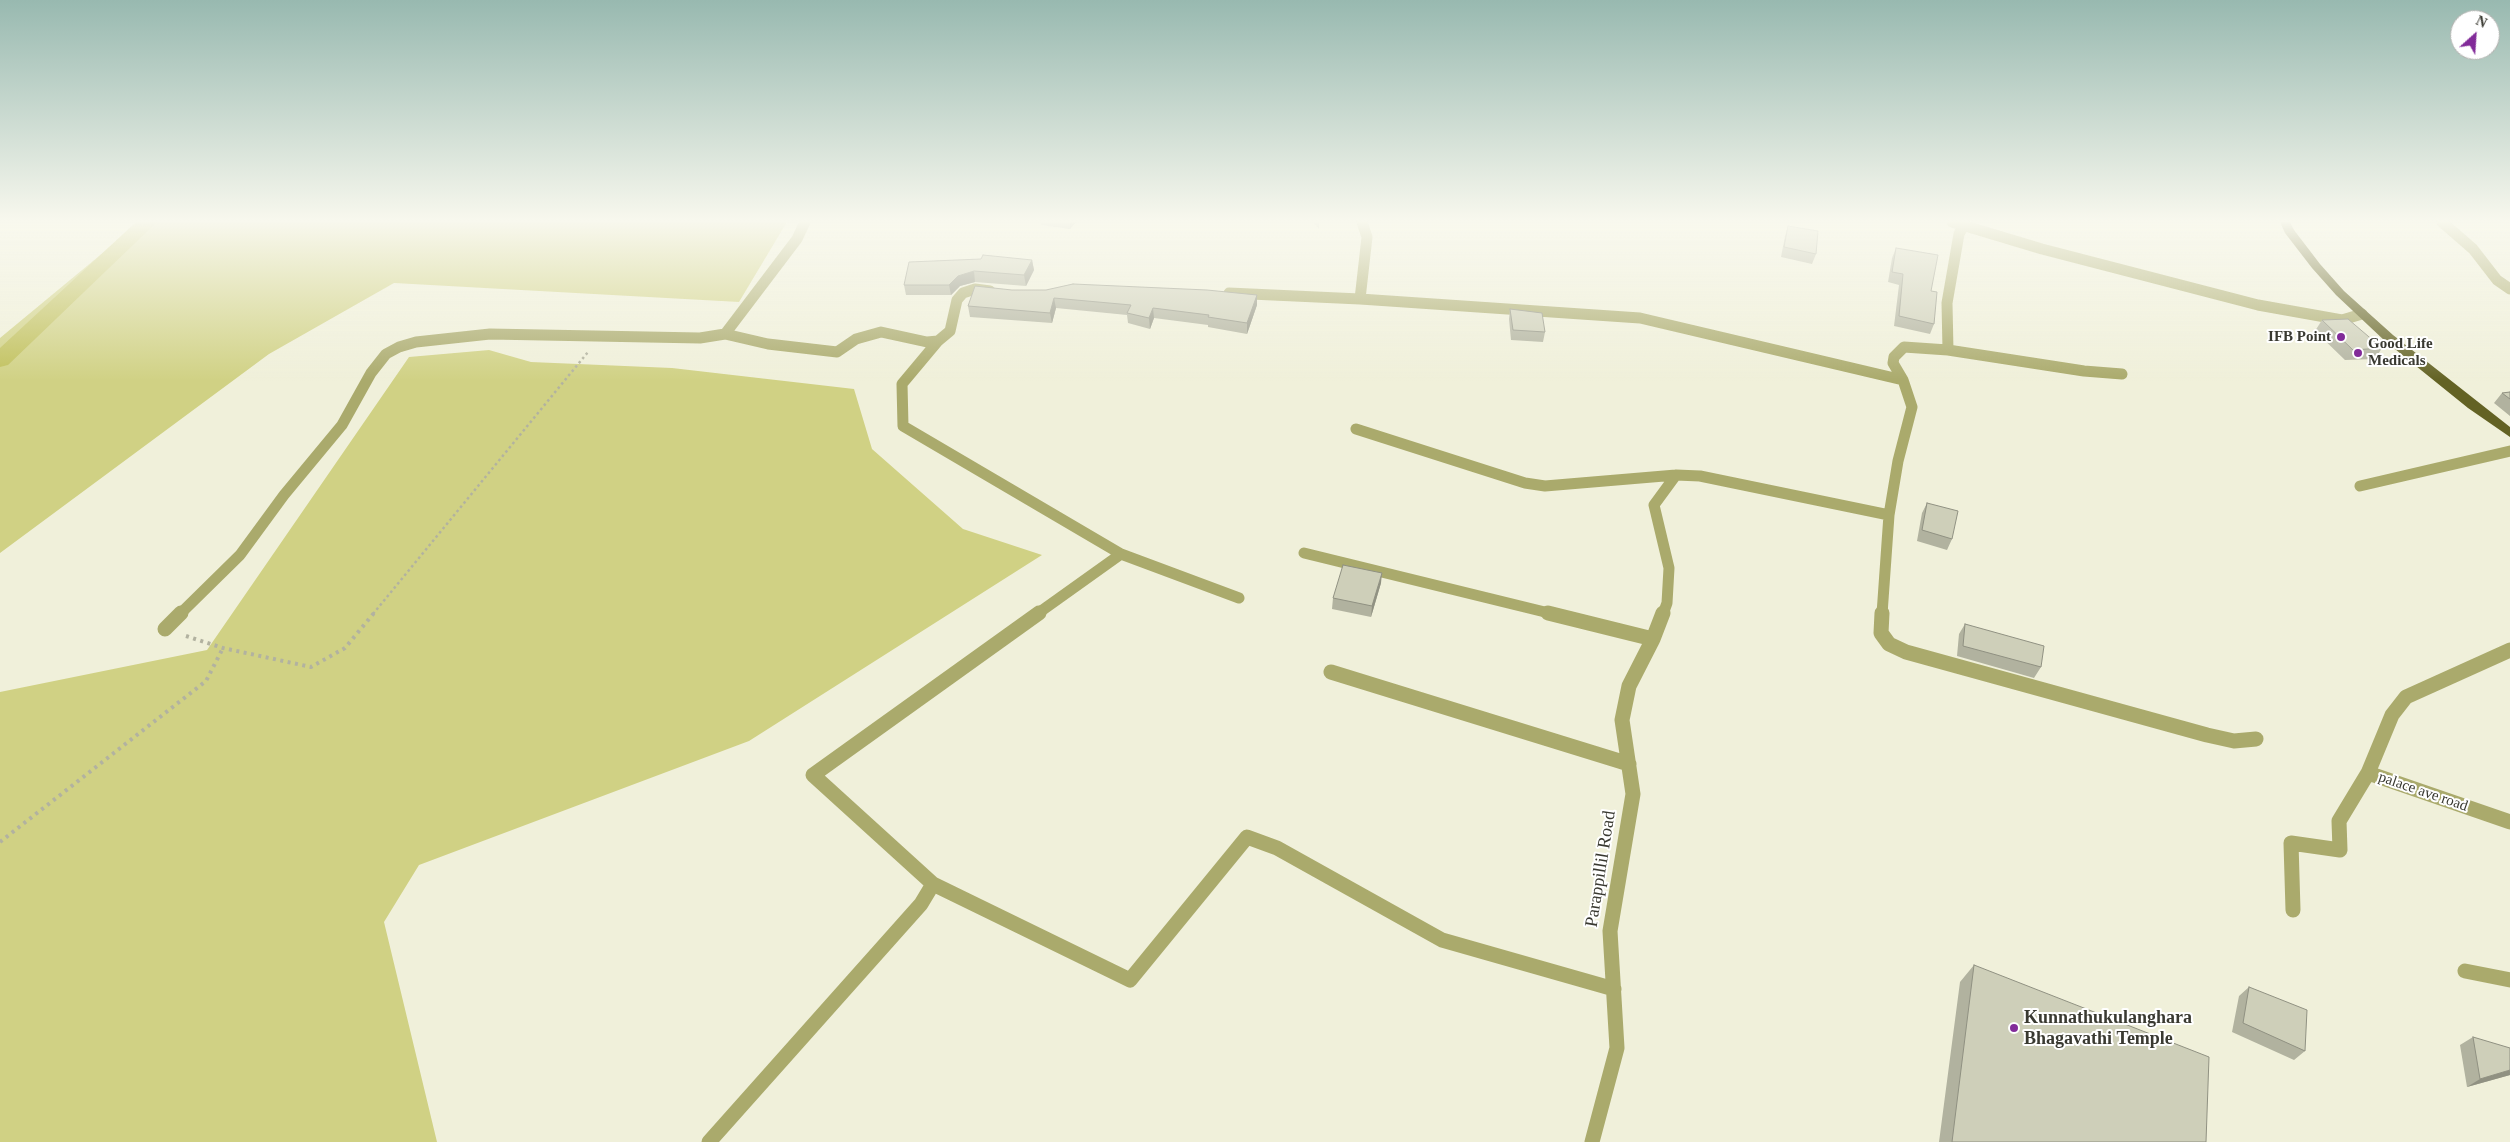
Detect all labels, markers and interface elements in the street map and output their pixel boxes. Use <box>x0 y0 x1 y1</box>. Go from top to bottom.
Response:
north arrow <box>2450 10 2500 60</box>
text: N <box>2474 13 2489 31</box>
place label: IFB Point <box>2268 328 2331 346</box>
marker: IFB Point <box>2335 331 2347 343</box>
place label: Good Life Medicals <box>2368 335 2433 370</box>
marker: Good Life Medicals <box>2352 347 2364 359</box>
street label: palace ave road <box>2376 768 2470 816</box>
street label: Parappillil Road <box>1581 809 1621 929</box>
place label: Kunnathukulanghara Bhagavathi Temple <box>2024 1007 2192 1050</box>
marker: Kunnathukulanghara Bhagavathi Temple <box>2008 1022 2020 1034</box>

